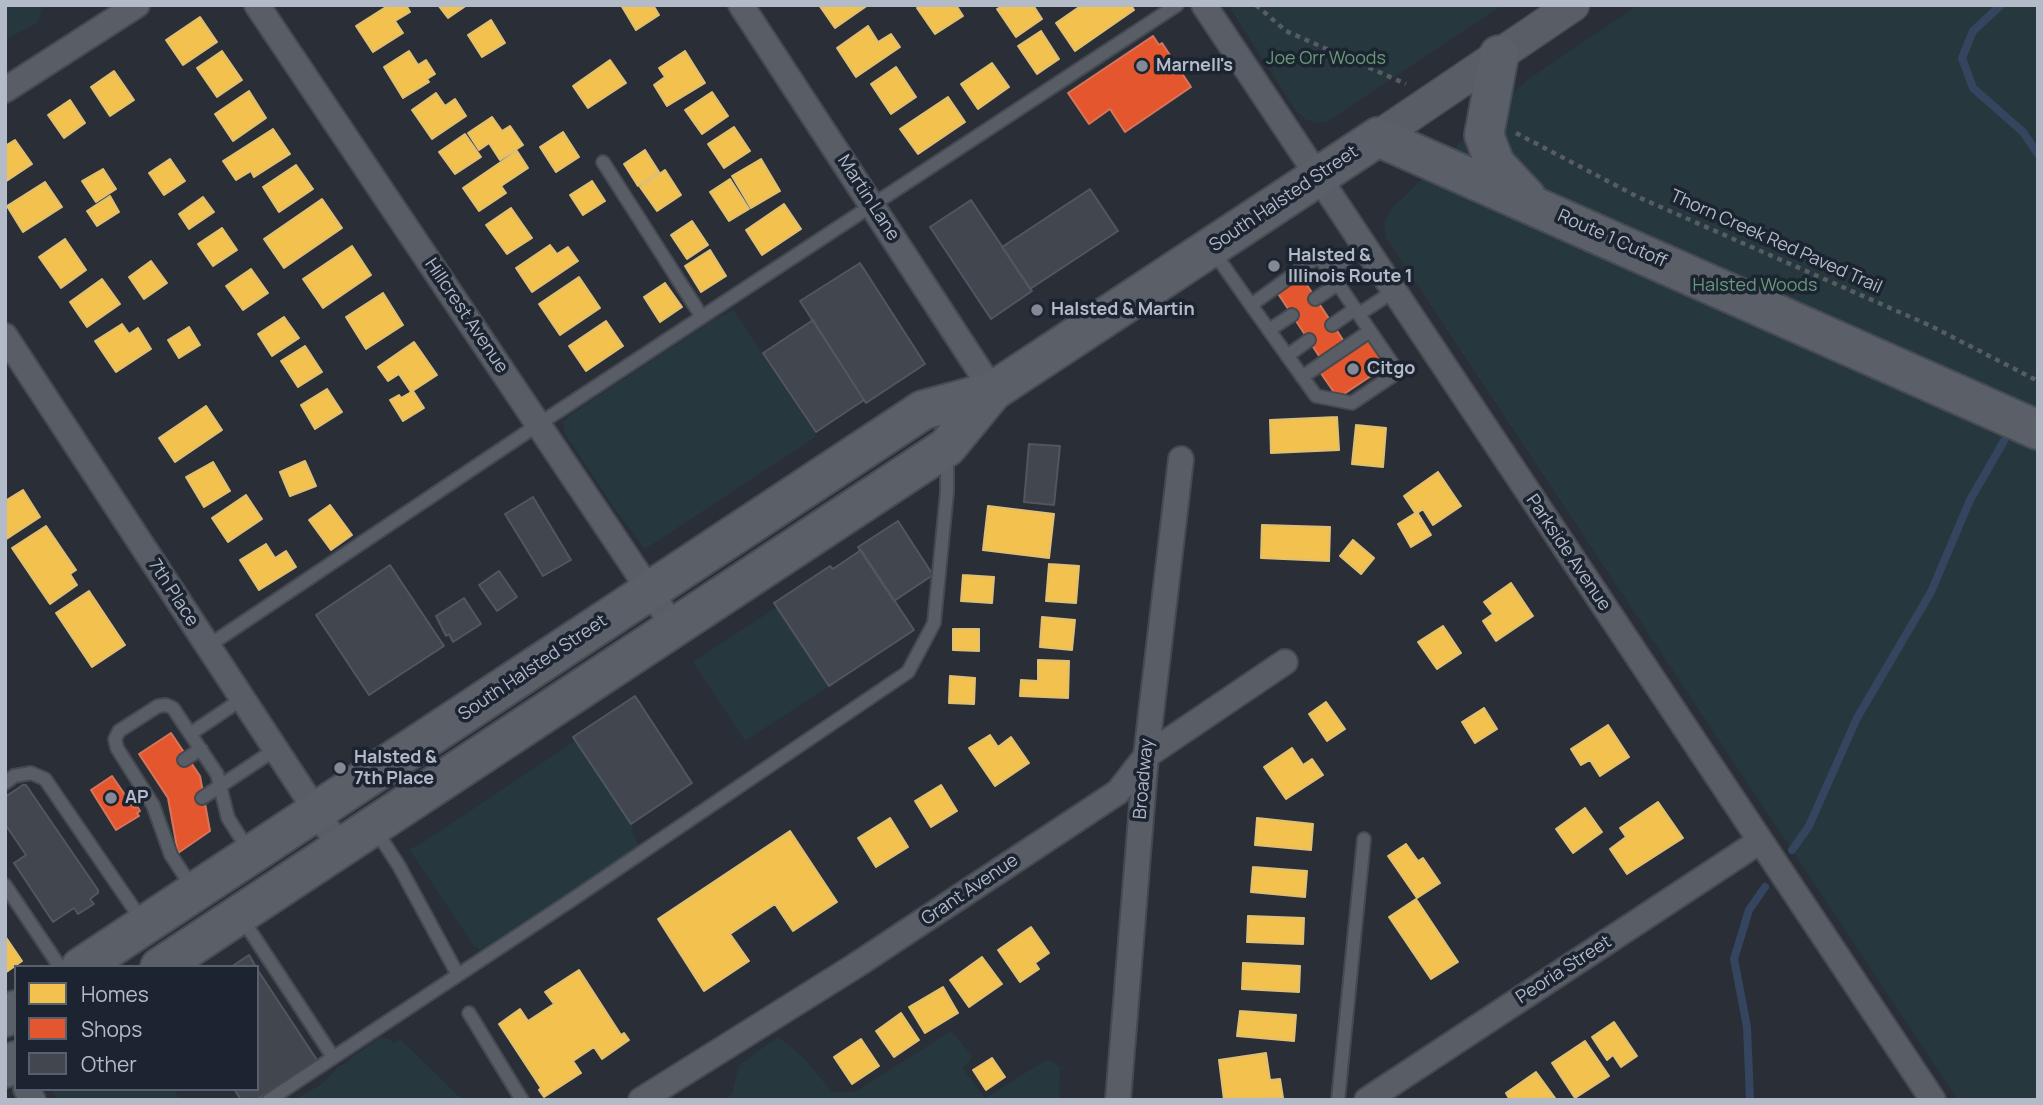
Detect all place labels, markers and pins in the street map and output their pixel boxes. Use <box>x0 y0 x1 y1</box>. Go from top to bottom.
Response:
place label: Marnell's <box>1156 55 1233 77</box>
marker: Marnell's <box>1134 58 1150 74</box>
place label: Halsted & Illinois Route 1 <box>1288 245 1413 288</box>
marker: Halsted & Illinois Route 1 <box>1266 258 1282 274</box>
place label: Halsted & Martin <box>1051 299 1195 321</box>
marker: Halsted & Martin <box>1029 302 1045 318</box>
place label: Citgo <box>1367 358 1415 380</box>
marker: Citgo <box>1345 361 1361 377</box>
place label: Halsted & 7th Place <box>354 747 437 790</box>
marker: Halsted & 7th Place <box>332 760 348 776</box>
place label: AP <box>125 787 149 809</box>
marker: AP <box>103 790 119 806</box>

